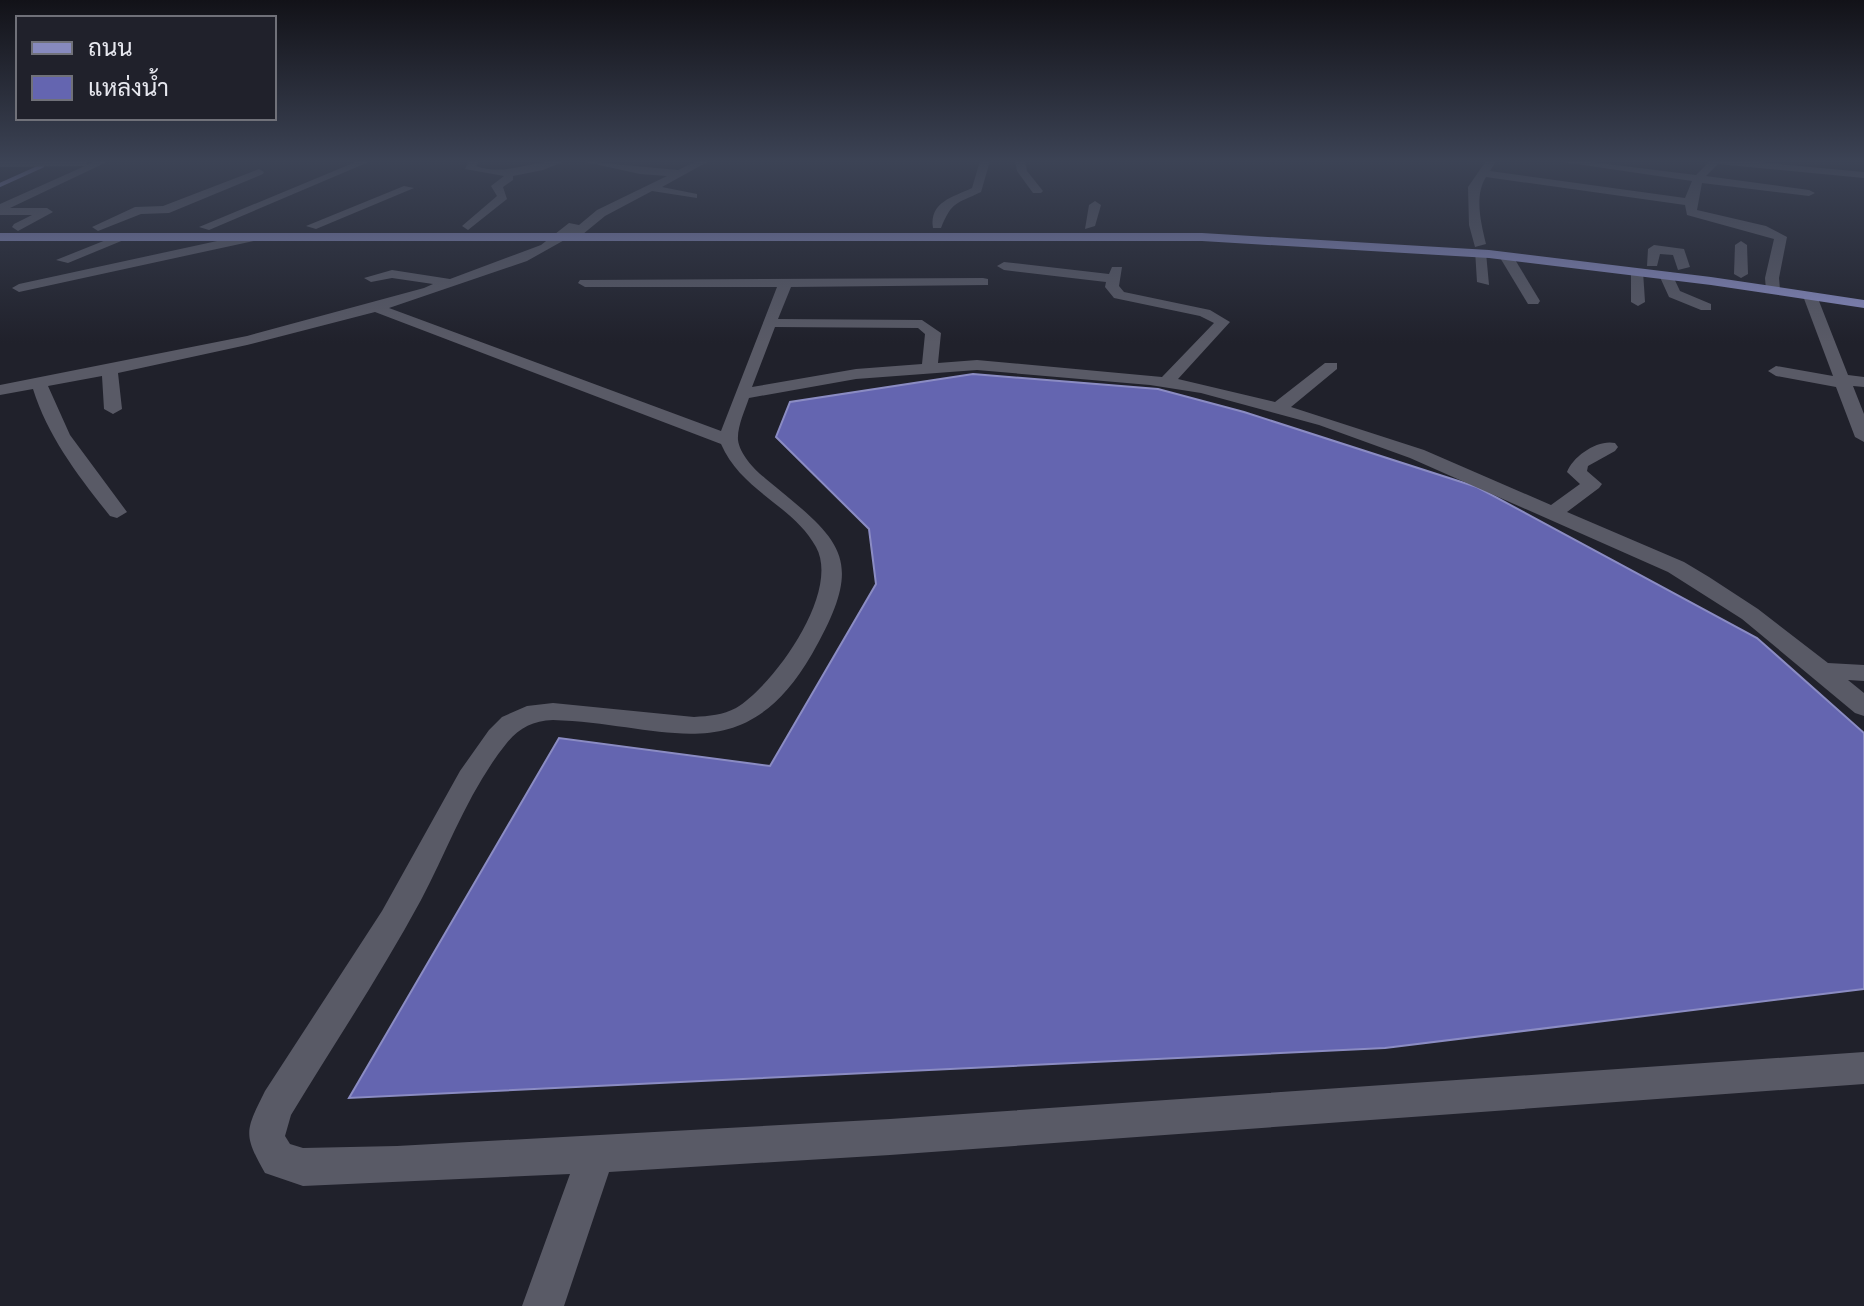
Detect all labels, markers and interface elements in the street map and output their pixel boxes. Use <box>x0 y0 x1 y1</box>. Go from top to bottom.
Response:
legend <box>16 16 276 120</box>
text: ถนน <box>88 31 133 63</box>
text: แหล่งน้ำ <box>88 68 169 103</box>

